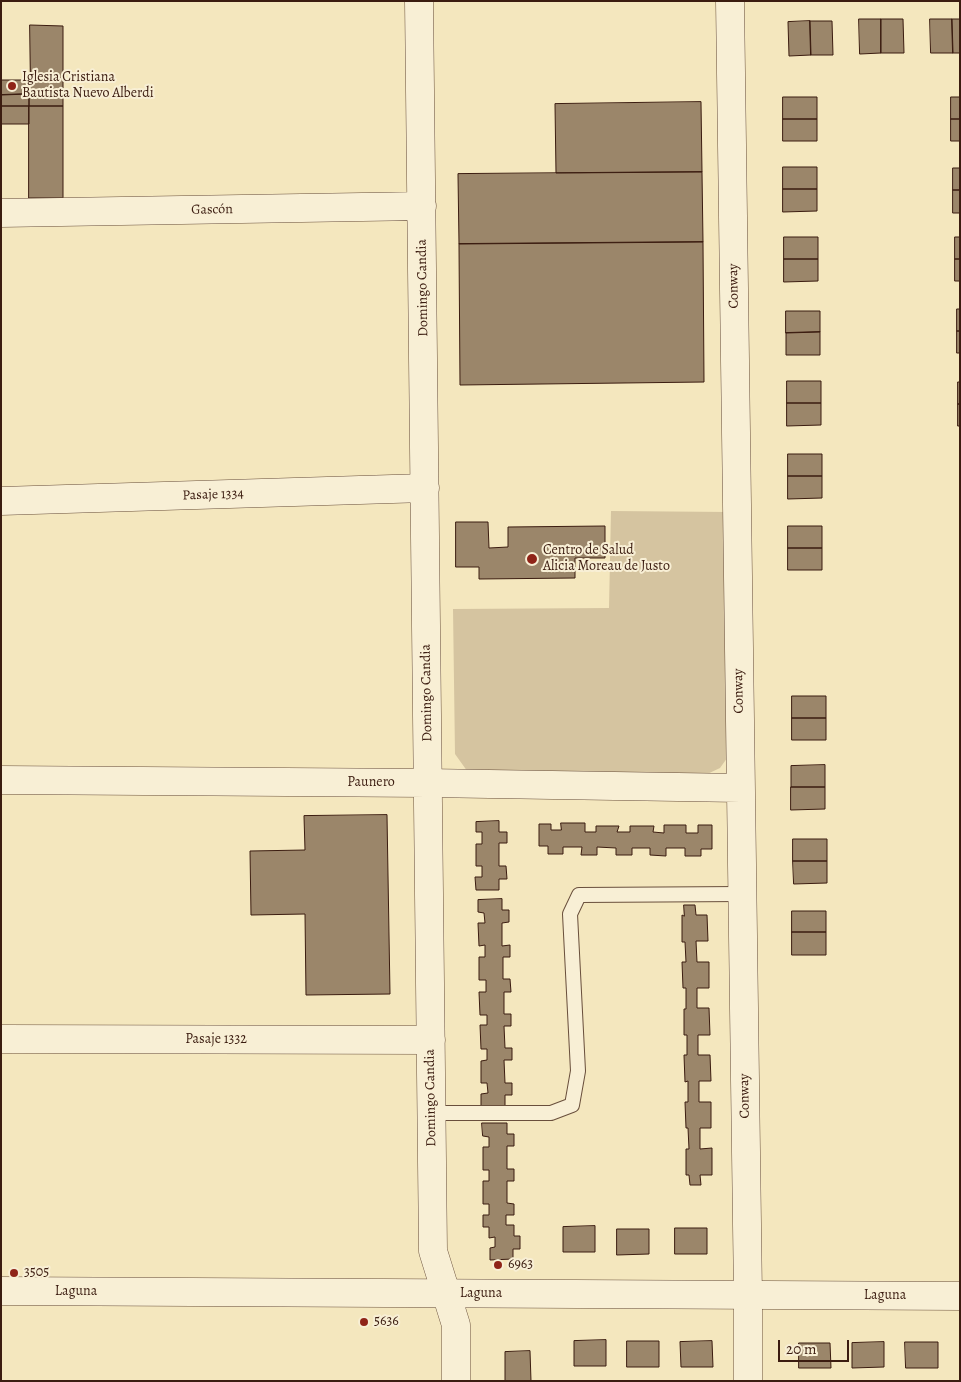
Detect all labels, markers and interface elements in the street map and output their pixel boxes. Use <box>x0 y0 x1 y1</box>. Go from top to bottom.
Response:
place label: Iglesia Cristiana Bautista Nuevo Alberdi <box>22 70 154 102</box>
marker: Iglesia Cristiana Bautista Nuevo Alberdi <box>6 80 18 92</box>
street label: Gascón <box>191 201 233 219</box>
street label: Domingo Candia <box>414 239 432 337</box>
street label: Conway <box>725 263 743 309</box>
street label: Pasaje 1334 <box>182 486 244 504</box>
place label: Centro de Salud Alicia Moreau de Justo <box>543 543 670 576</box>
marker: Centro de Salud Alicia Moreau de Justo <box>525 552 539 566</box>
street label: Domingo Candia <box>418 644 436 742</box>
street label: Conway <box>730 668 748 714</box>
street label: Paunero <box>347 775 395 791</box>
street label: Pasaje 1332 <box>185 1032 247 1048</box>
street label: Domingo Candia <box>422 1049 440 1147</box>
street label: Conway <box>736 1073 754 1119</box>
place label: 6963 <box>508 1257 533 1273</box>
marker: 6963 <box>492 1259 504 1271</box>
place label: 3505 <box>24 1265 49 1281</box>
marker: 3505 <box>8 1267 20 1279</box>
street label: Laguna <box>55 1284 97 1300</box>
street label: Laguna <box>460 1286 502 1302</box>
street label: Laguna <box>864 1288 906 1304</box>
place label: 5636 <box>374 1314 399 1330</box>
marker: 5636 <box>358 1316 370 1328</box>
scale bar <box>781 1330 852 1362</box>
text: 20 m <box>786 1339 817 1359</box>

